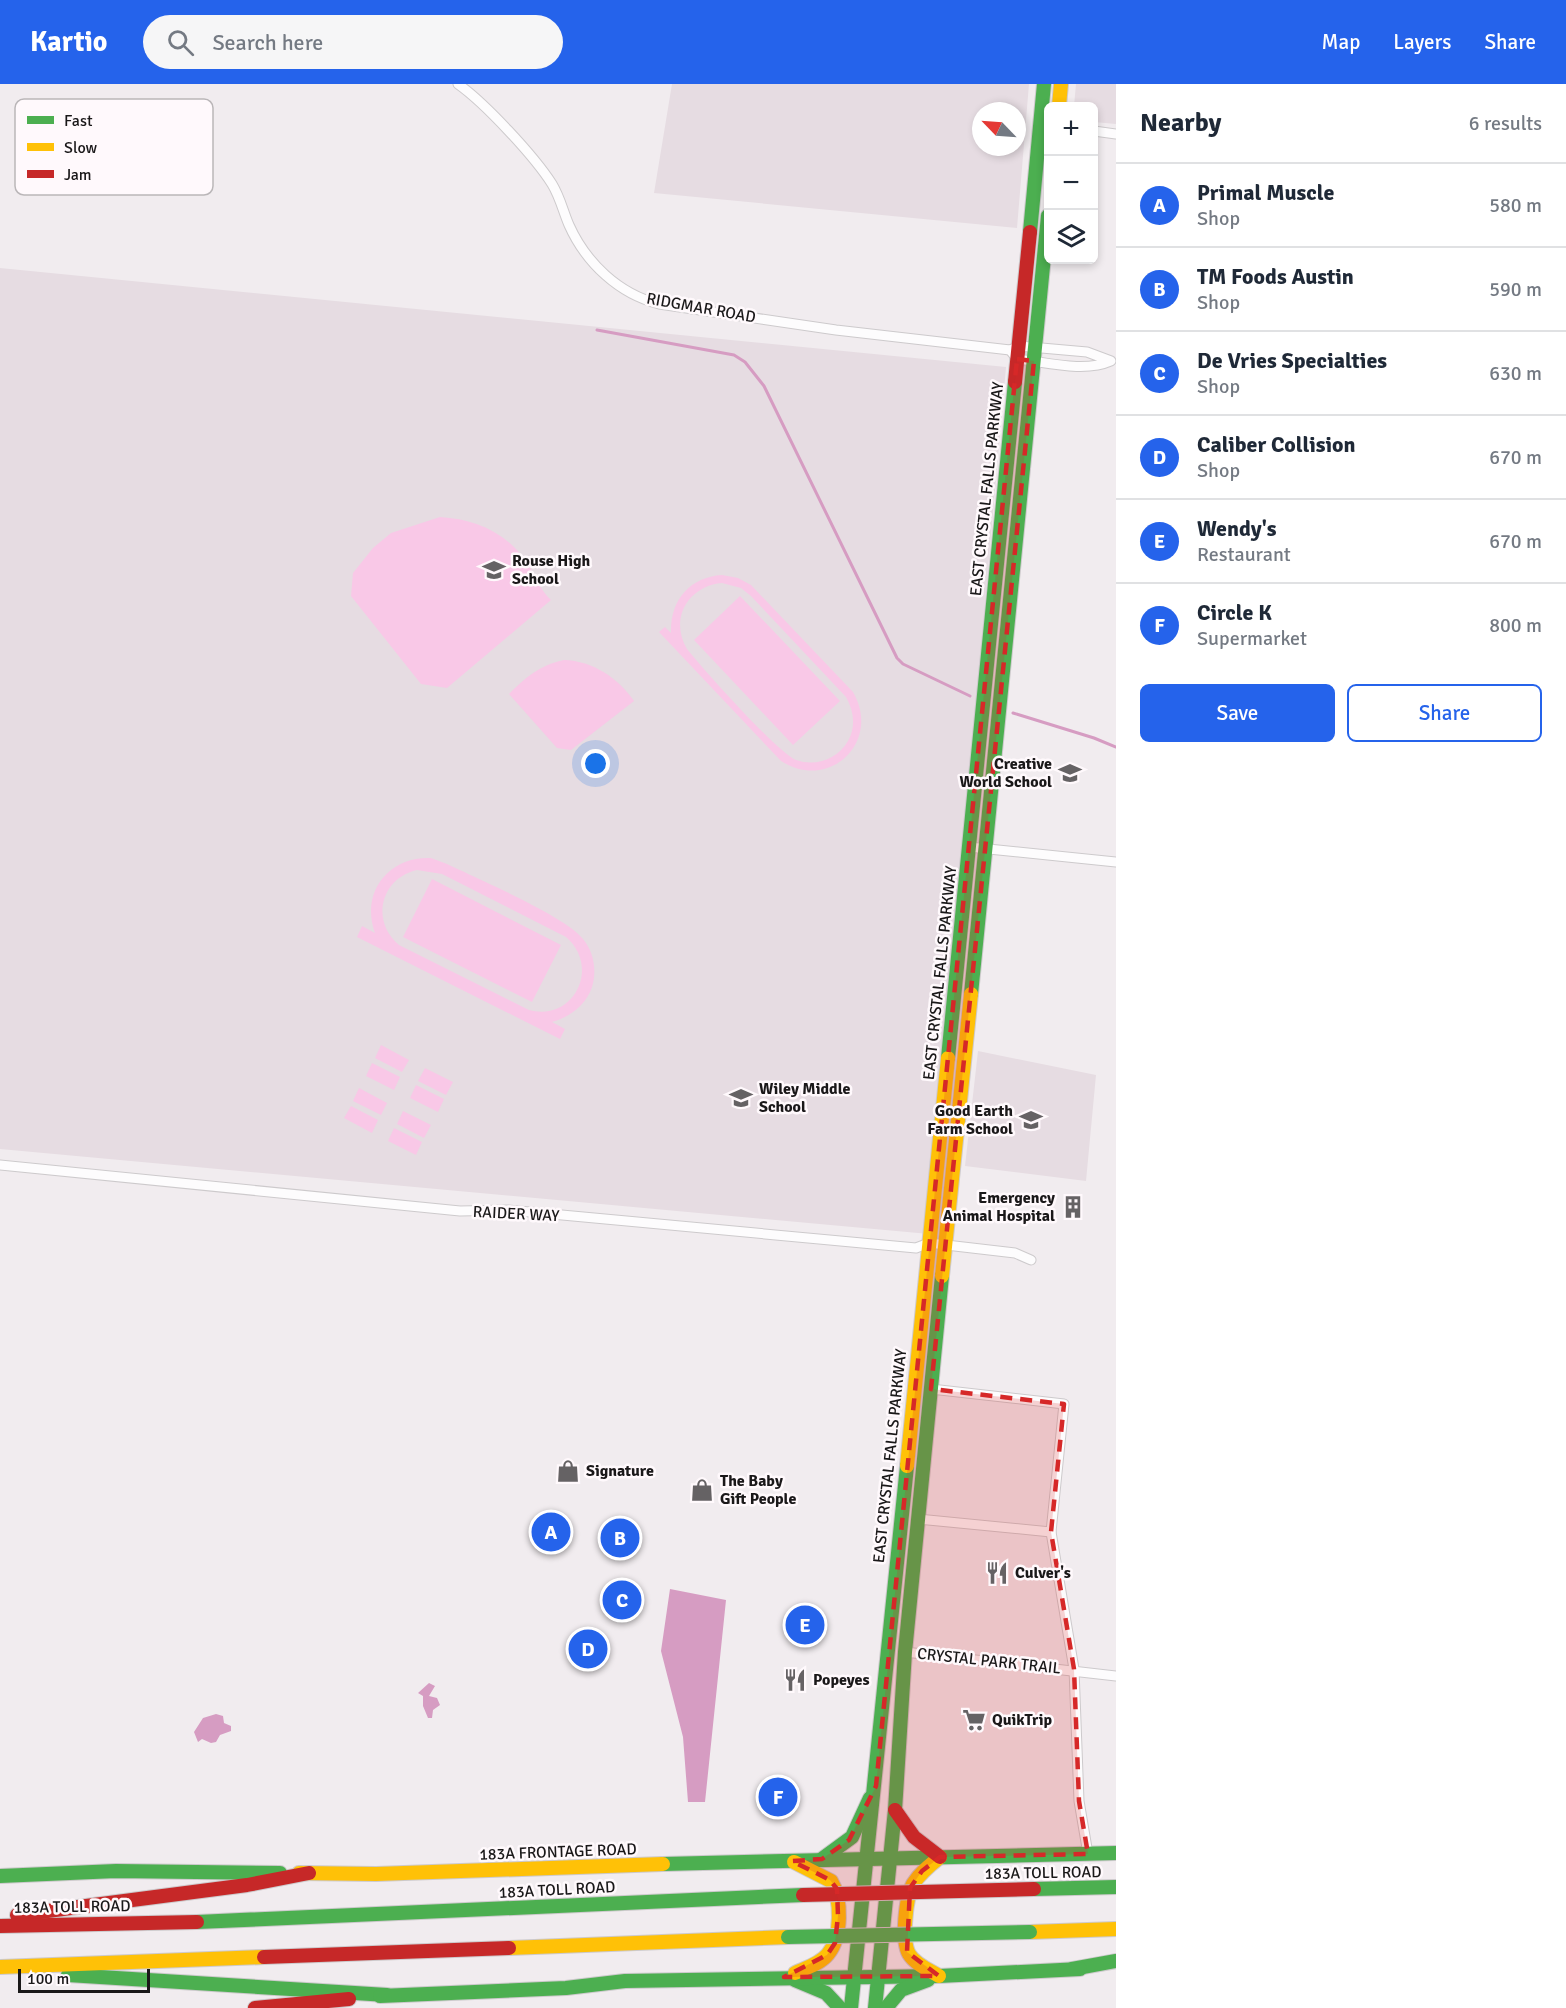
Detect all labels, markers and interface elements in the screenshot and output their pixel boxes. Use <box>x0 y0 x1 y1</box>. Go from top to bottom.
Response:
search box <box>143 15 563 69</box>
text: Kartio <box>30 25 107 59</box>
icon: search <box>164 26 197 59</box>
text: Search here <box>212 29 323 56</box>
text: Map <box>1322 29 1360 55</box>
text: Layers <box>1393 29 1451 55</box>
text: Share <box>1484 29 1536 55</box>
legend <box>15 99 213 195</box>
north arrow <box>972 102 1026 156</box>
map controls <box>1044 102 1098 264</box>
button: + <box>1044 102 1098 156</box>
text: Nearby <box>1140 107 1221 139</box>
text: Fast <box>64 111 93 131</box>
text: 6 results <box>1469 111 1542 136</box>
text: Slow <box>64 138 98 158</box>
button: − <box>1044 156 1098 210</box>
text: Jam <box>64 165 92 185</box>
text: Primal Muscle <box>1197 179 1334 206</box>
text: A <box>1153 193 1166 218</box>
text: 580 m <box>1489 193 1542 218</box>
text: Shop <box>1197 206 1240 231</box>
button: layers <box>1044 210 1098 264</box>
text: TM Foods Austin <box>1197 263 1354 290</box>
text: B <box>1153 277 1166 302</box>
text: 590 m <box>1489 277 1542 302</box>
street label: RIDGMAR ROAD <box>645 289 757 327</box>
text: Shop <box>1197 290 1240 315</box>
text: De Vries Specialties <box>1197 347 1387 374</box>
text: C <box>1153 361 1166 386</box>
text: 630 m <box>1489 361 1542 386</box>
text: Shop <box>1197 374 1240 399</box>
street label: EAST CRYSTAL FALLS PARKWAY <box>966 381 1008 597</box>
text: Caliber Collision <box>1197 431 1356 458</box>
text: D <box>1153 445 1166 470</box>
text: 670 m <box>1489 445 1542 470</box>
text: Shop <box>1197 458 1240 483</box>
text: Wendy's <box>1197 515 1277 542</box>
text: E <box>1154 529 1165 554</box>
text: 670 m <box>1489 529 1542 554</box>
text: Restaurant <box>1197 542 1291 567</box>
place label: Rouse High School <box>512 551 591 589</box>
school or university icon: Rouse High School <box>481 557 507 583</box>
text: Circle K <box>1197 599 1272 626</box>
text: F <box>1154 613 1165 638</box>
text: 800 m <box>1489 613 1542 638</box>
text: Supermarket <box>1197 626 1307 651</box>
button: Save <box>1140 684 1335 742</box>
button: Share <box>1347 684 1542 742</box>
your location <box>581 749 610 778</box>
place label: Creative World School <box>959 754 1052 792</box>
school or university icon: Creative World School <box>1057 760 1083 786</box>
street label: EAST CRYSTAL FALLS PARKWAY <box>919 865 961 1081</box>
place label: Wiley Middle School <box>759 1079 851 1117</box>
school or university icon: Wiley Middle School <box>728 1085 754 1111</box>
place label: Good Earth Farm School <box>927 1101 1013 1139</box>
school or university icon: Good Earth Farm School <box>1018 1107 1044 1133</box>
place label: Emergency Animal Hospital <box>943 1188 1055 1226</box>
building icon: Emergency Animal Hospital <box>1060 1194 1086 1220</box>
street label: RAIDER WAY <box>472 1202 560 1226</box>
street label: EAST CRYSTAL FALLS PARKWAY <box>869 1348 911 1564</box>
shop icon: Signature <box>555 1458 581 1484</box>
place label: Signature <box>586 1461 654 1481</box>
place label: The Baby Gift People <box>720 1471 796 1509</box>
shop icon: The Baby Gift People <box>689 1477 715 1503</box>
pin: A <box>532 1510 570 1554</box>
pin: B <box>600 1516 640 1560</box>
restaurant icon: Culver's <box>984 1560 1010 1586</box>
place label: Culver's <box>1015 1563 1071 1583</box>
pin: C <box>602 1578 642 1622</box>
pin: E <box>786 1602 824 1648</box>
pin: D <box>568 1626 608 1672</box>
street label: CRYSTAL PARK TRAIL <box>916 1644 1062 1678</box>
restaurant icon: Popeyes <box>782 1667 808 1693</box>
place label: Popeyes <box>813 1670 870 1690</box>
supermarket icon: QuikTrip <box>961 1707 987 1733</box>
place label: QuikTrip <box>992 1710 1052 1730</box>
pin: F <box>758 1774 798 1820</box>
street label: 183A FRONTAGE ROAD <box>479 1839 637 1865</box>
street label: 183A TOLL ROAD <box>984 1862 1102 1884</box>
street label: 183A TOLL ROAD <box>498 1877 616 1903</box>
street label: 183A TOLL ROAD <box>13 1896 131 1918</box>
scale bar <box>18 1966 150 1994</box>
text: 100 m <box>27 1969 69 1989</box>

